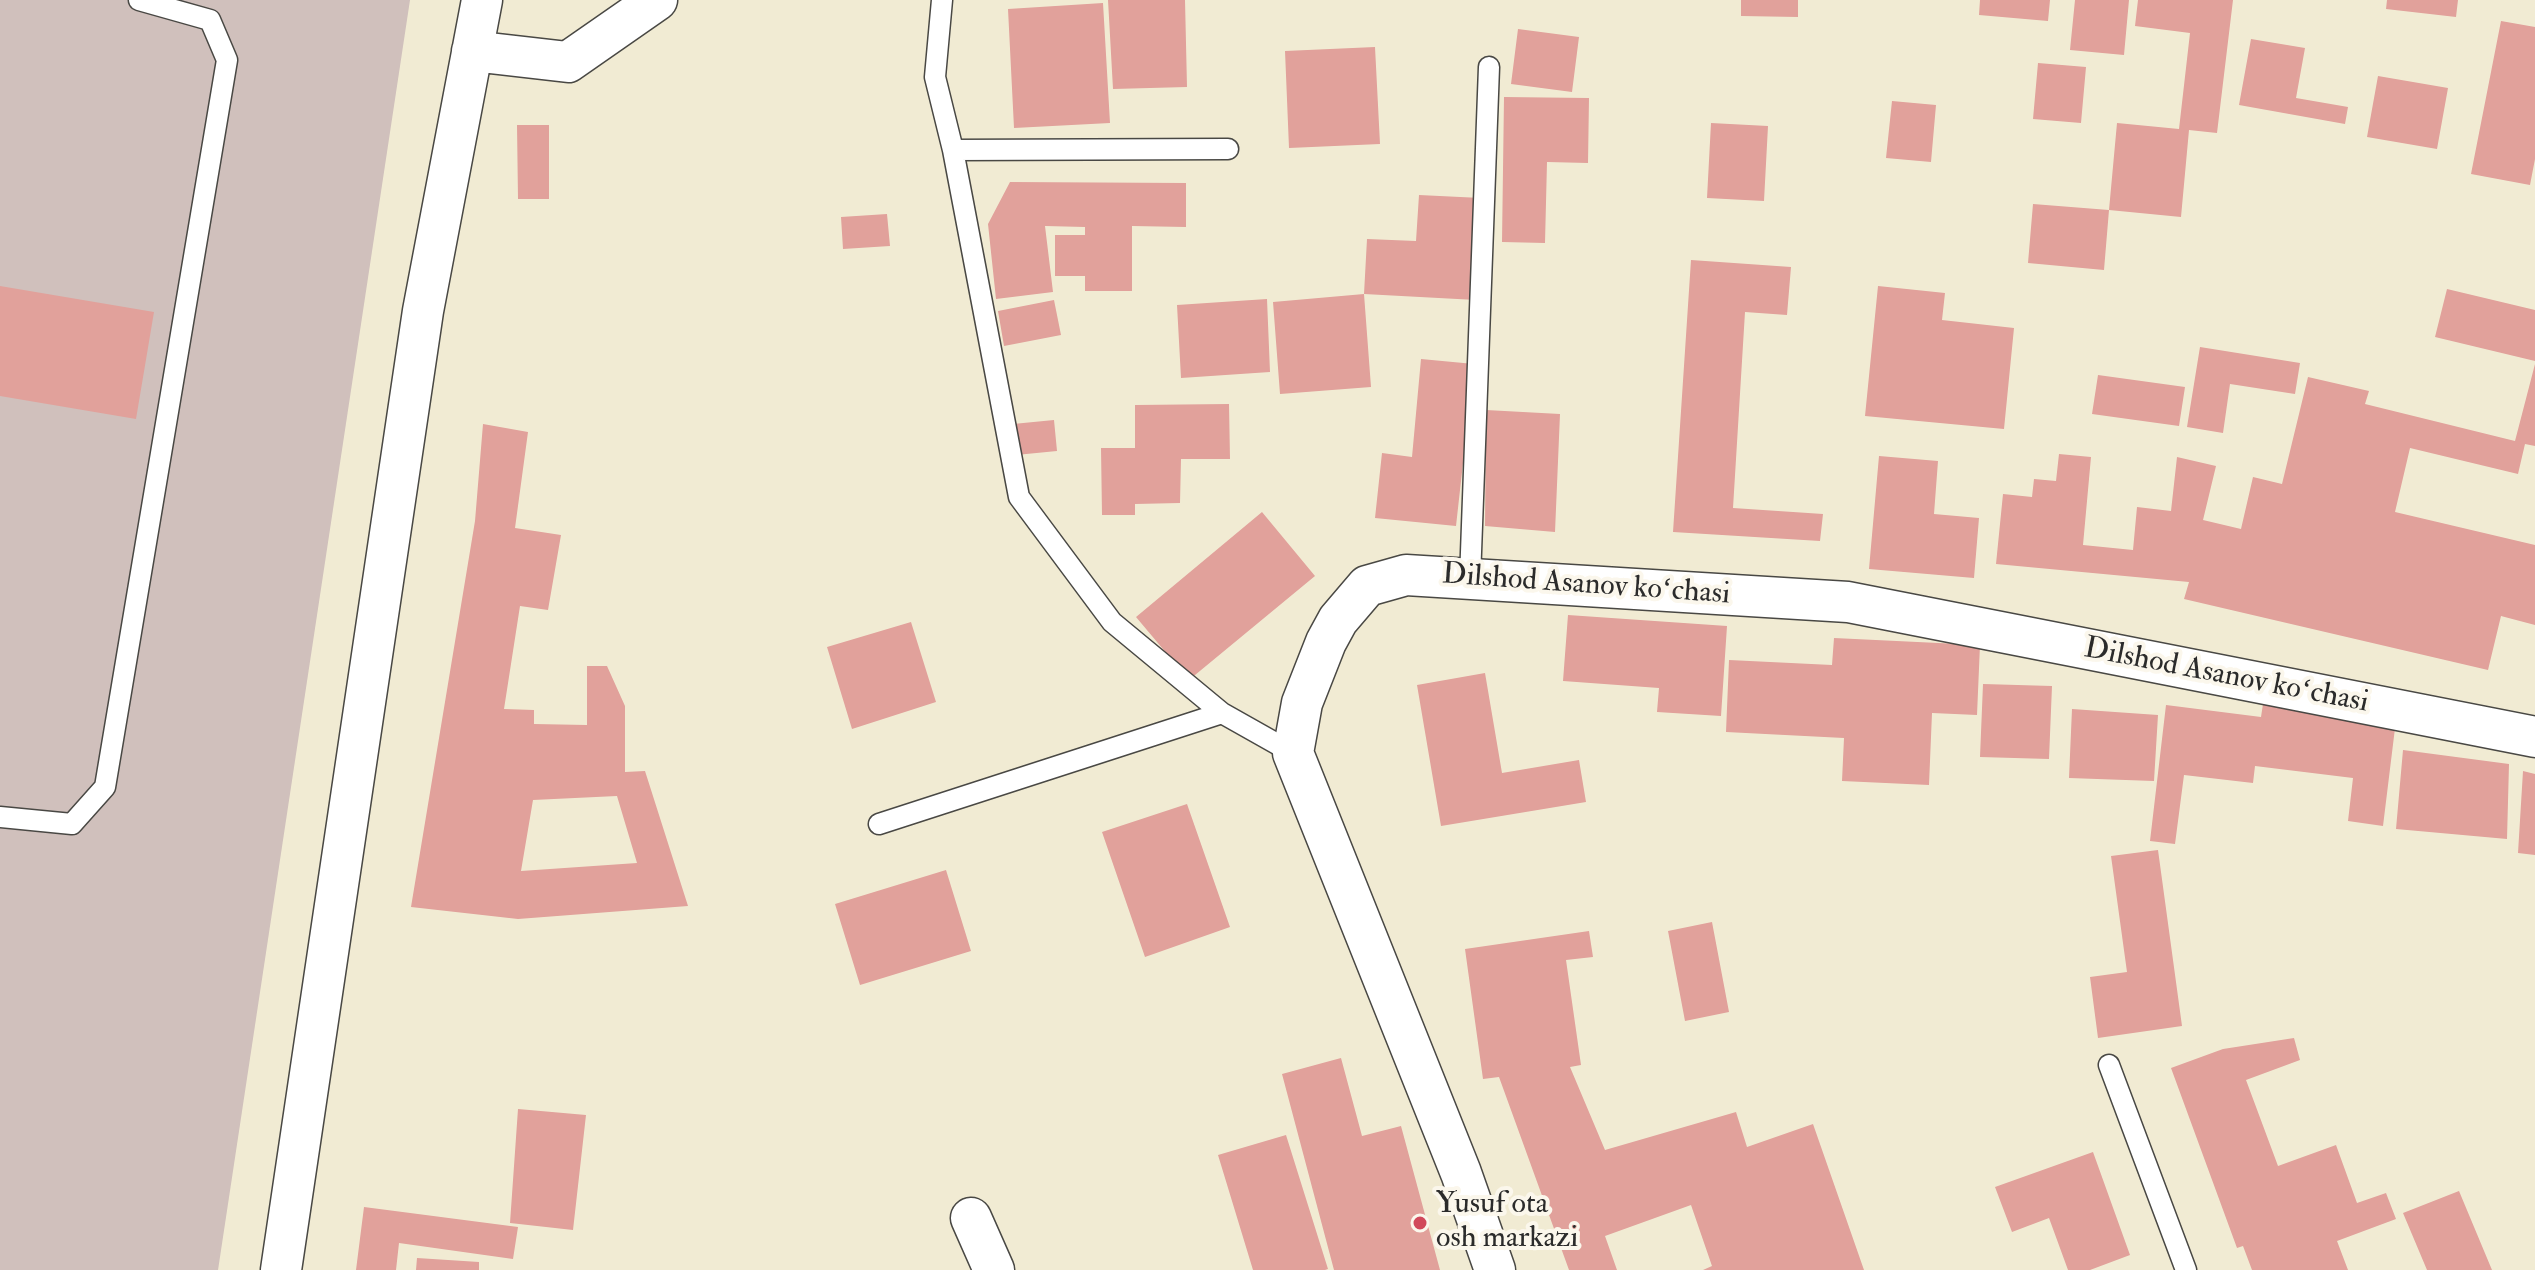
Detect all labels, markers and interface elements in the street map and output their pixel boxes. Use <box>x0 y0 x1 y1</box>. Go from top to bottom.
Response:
street label: Dilshod Asanov koʻchasi <box>1441 558 1731 614</box>
street label: Dilshod Asanov koʻchasi <box>2081 632 2371 722</box>
place label: Yusuf ota osh markazi <box>1436 1188 1578 1258</box>
marker: Yusuf ota osh markazi <box>1411 1214 1429 1232</box>

